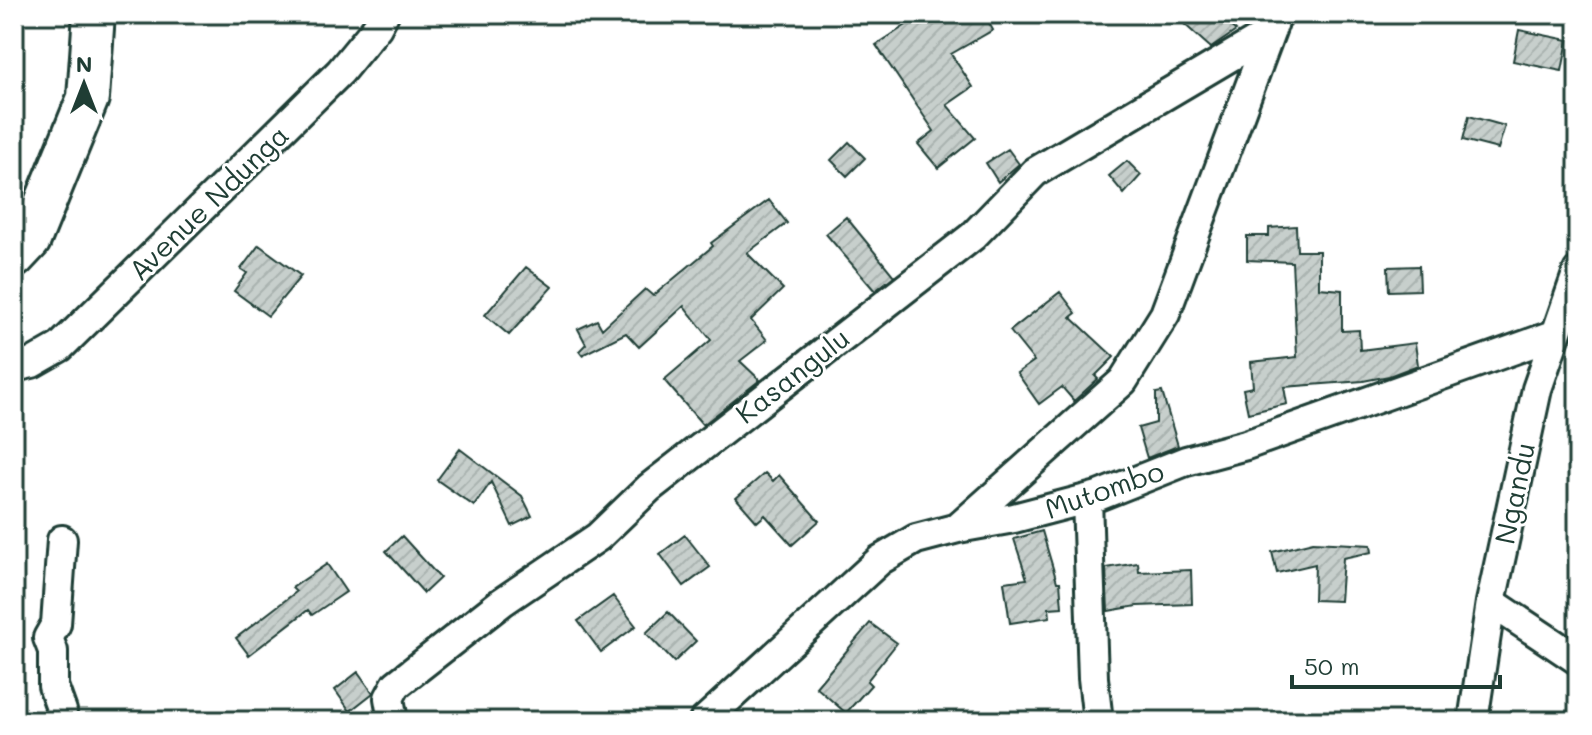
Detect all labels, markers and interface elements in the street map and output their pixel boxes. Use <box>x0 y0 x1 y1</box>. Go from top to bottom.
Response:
north arrow <box>44 44 124 124</box>
text: N <box>76 49 92 78</box>
street label: Avenue Ndunga <box>120 117 296 287</box>
street label: Kasangulu <box>728 319 856 431</box>
street label: Ngandu <box>1486 439 1542 547</box>
street label: Mutombo <box>1040 452 1168 526</box>
scale bar <box>1292 639 1500 689</box>
text: 50 m <box>1304 650 1360 681</box>

